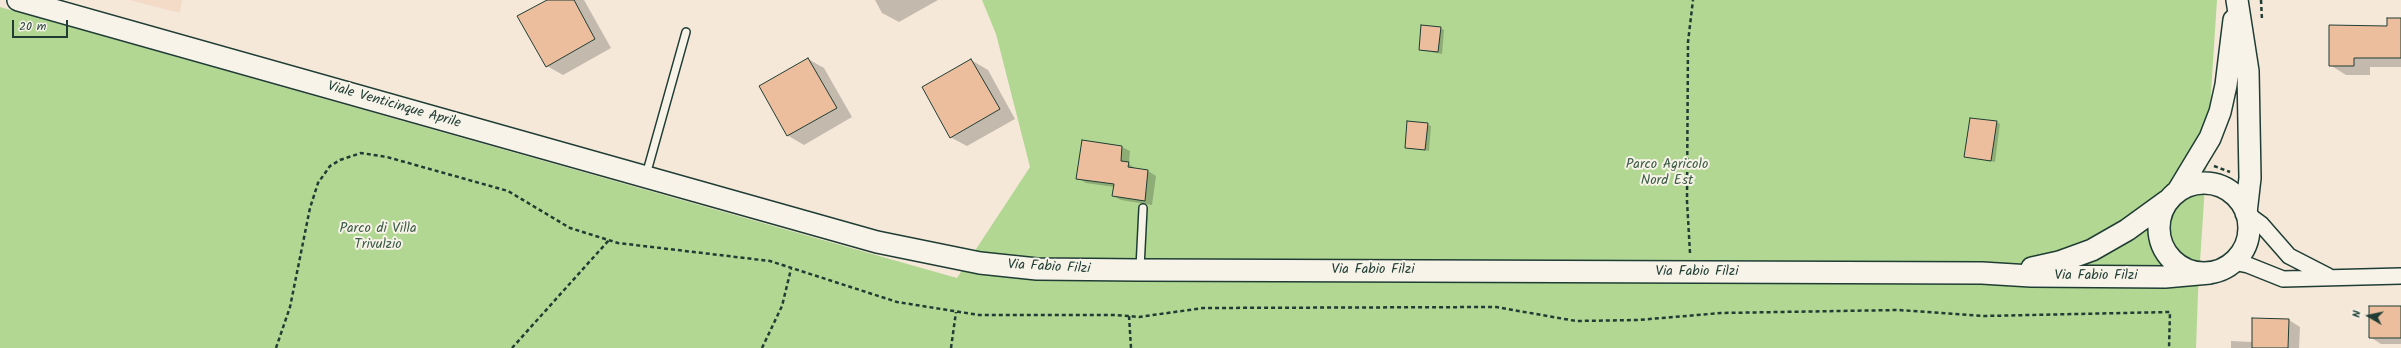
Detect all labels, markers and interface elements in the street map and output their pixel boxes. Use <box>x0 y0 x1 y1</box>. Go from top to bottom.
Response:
scale bar <box>14 12 70 38</box>
text: 20 m <box>19 17 46 36</box>
street label: Viale Venticinque Aprile <box>325 79 463 133</box>
park label: Parco Agricolo Nord Est <box>1626 158 1708 190</box>
park label: Parco di Villa Trivulzio <box>339 222 417 254</box>
street label: Via Fabio Filzi <box>1007 257 1091 279</box>
street label: Via Fabio Filzi <box>1331 263 1415 279</box>
street label: Via Fabio Filzi <box>1655 265 1739 281</box>
street label: Via Fabio Filzi <box>2054 269 2138 285</box>
north arrow <box>2349 296 2389 336</box>
text: N <box>2348 309 2367 319</box>

